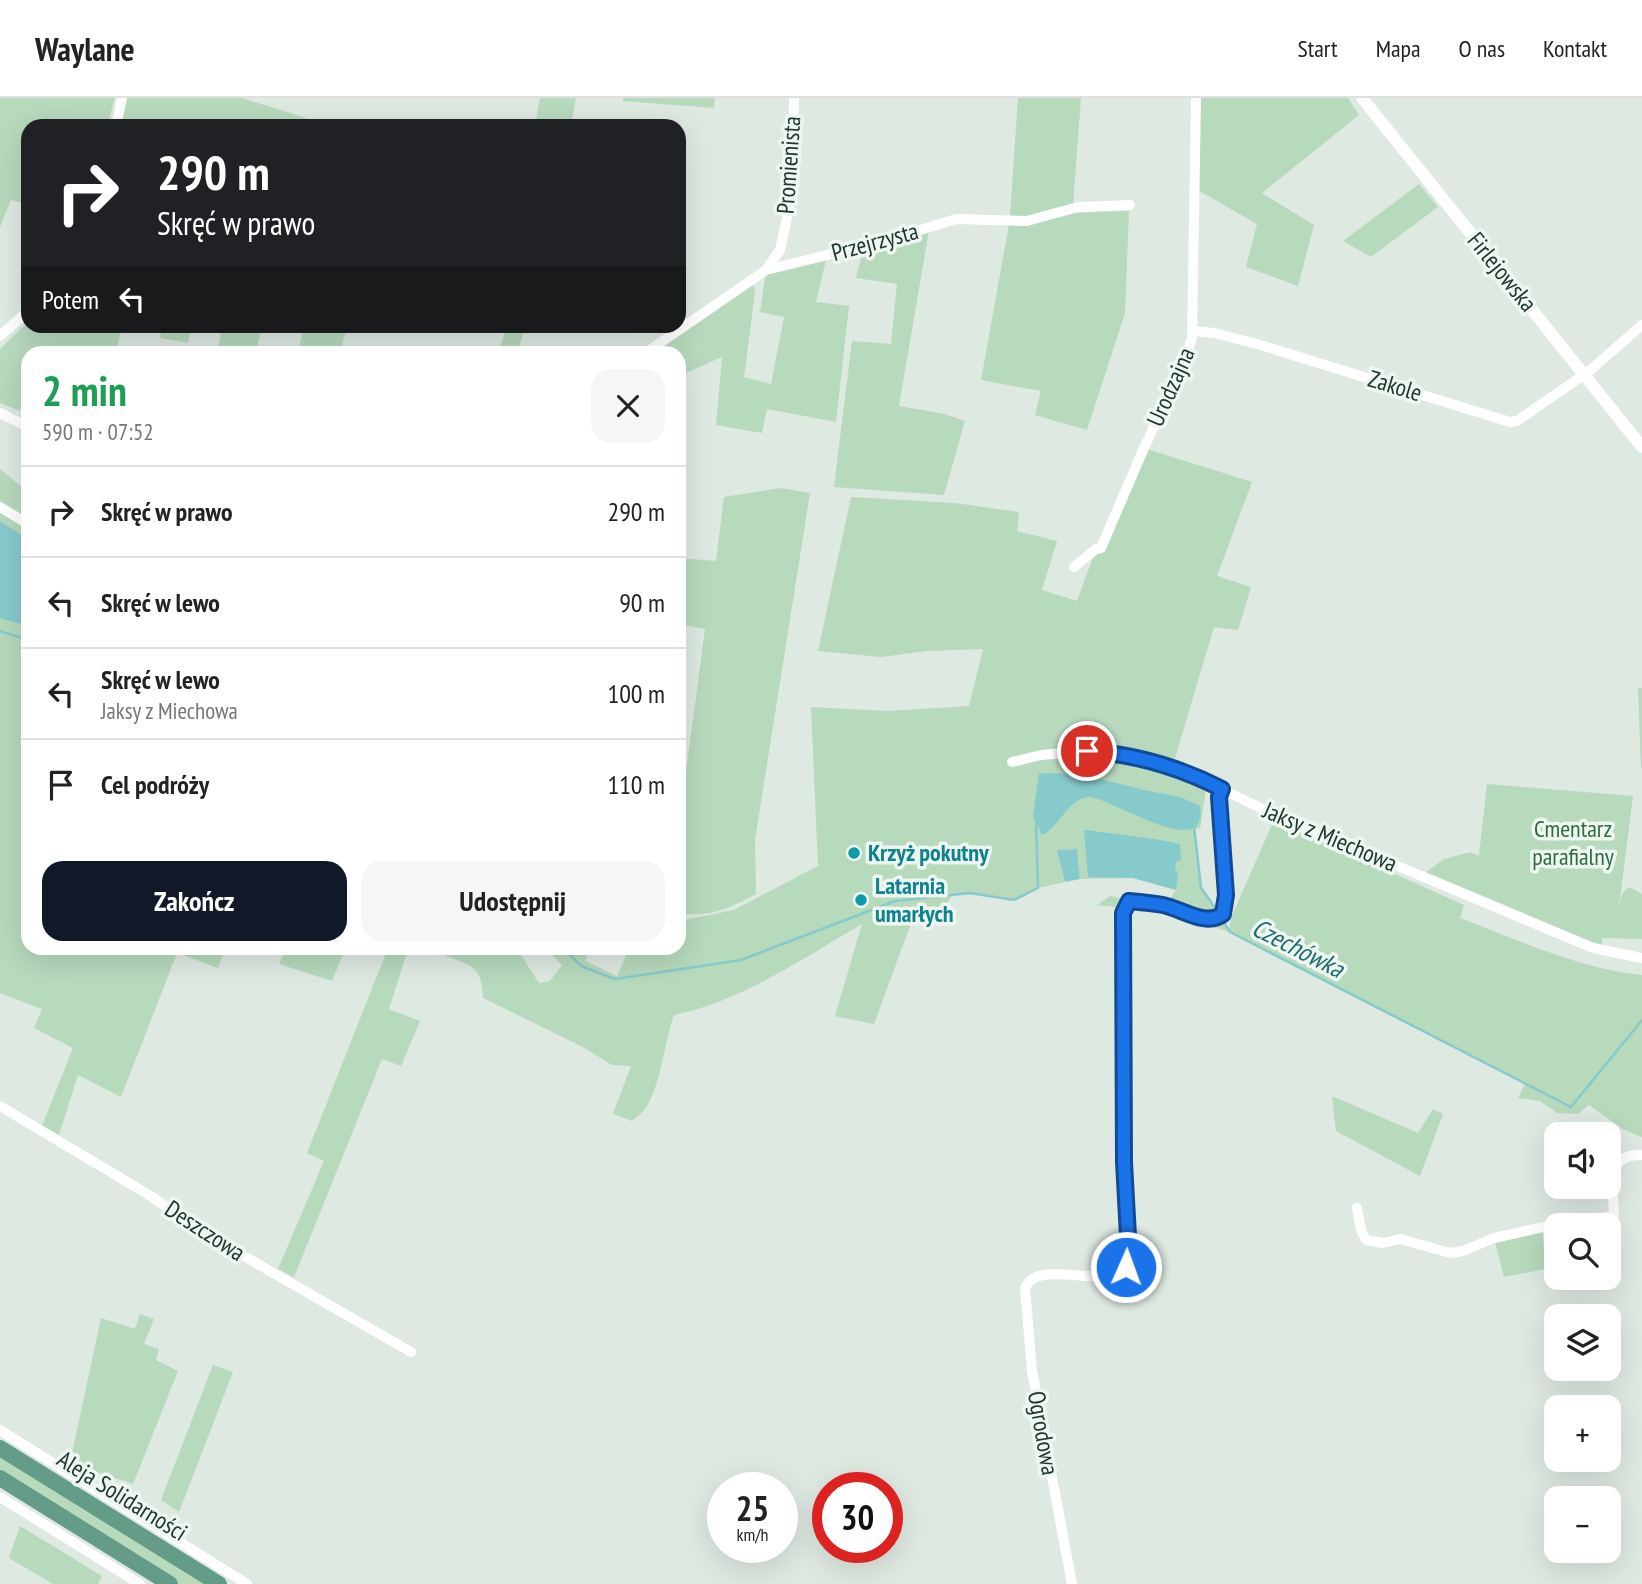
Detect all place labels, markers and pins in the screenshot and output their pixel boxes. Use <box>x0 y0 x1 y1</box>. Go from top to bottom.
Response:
pin <box>1057 721 1117 781</box>
place label: Krzyż pokutny <box>868 837 989 868</box>
marker: Krzyż pokutny <box>846 845 862 861</box>
place label: Latarnia umarłych <box>875 870 954 929</box>
marker: Latarnia umarłych <box>853 892 869 908</box>

